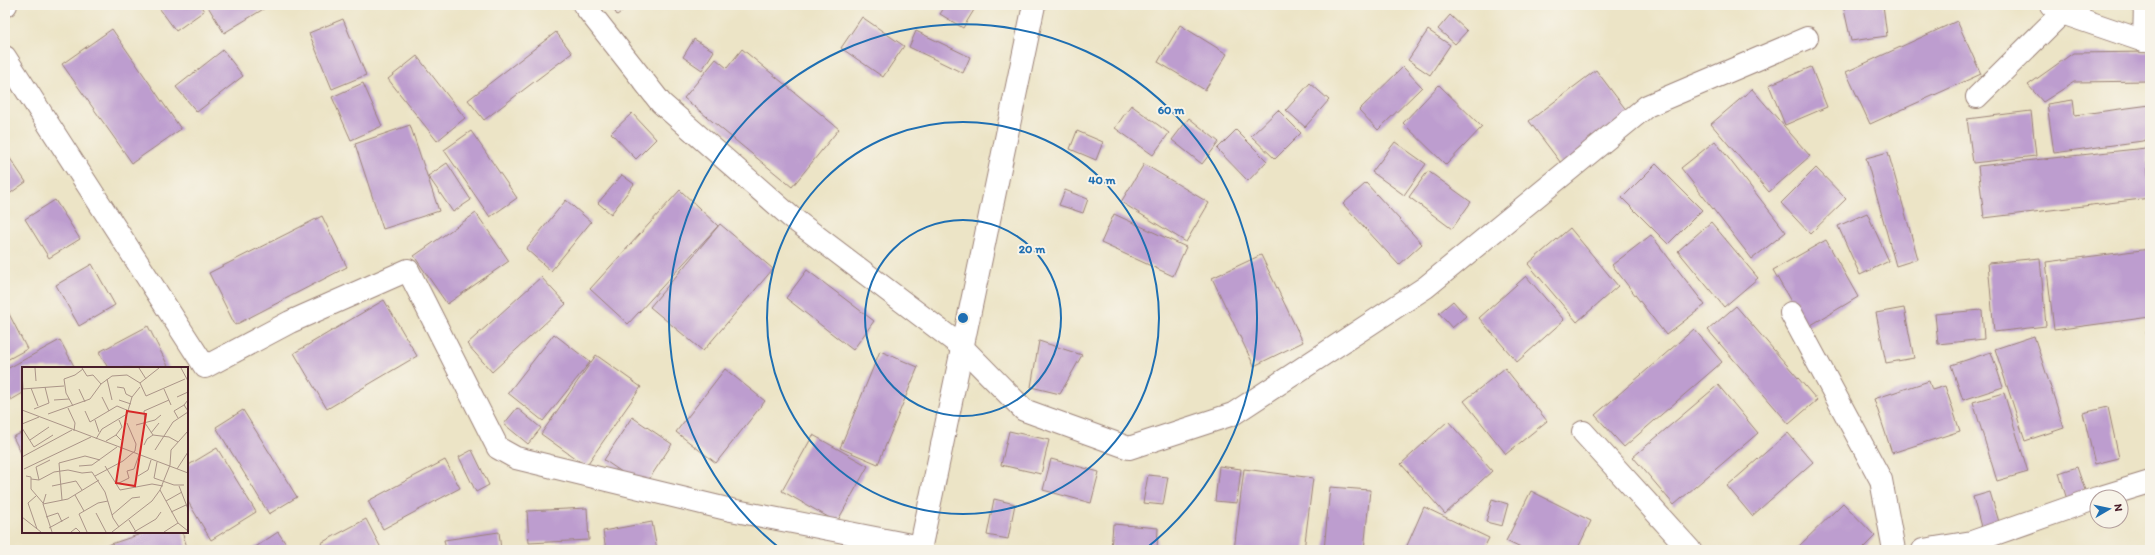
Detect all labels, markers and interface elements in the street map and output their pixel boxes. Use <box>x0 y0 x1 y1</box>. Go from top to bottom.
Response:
text: 60 m <box>1158 103 1185 117</box>
text: 40 m <box>1088 173 1117 187</box>
text: 20 m <box>1019 242 1046 256</box>
centre of rings <box>956 311 970 325</box>
inset map <box>22 367 188 533</box>
north arrow <box>2089 489 2129 529</box>
text: N <box>2111 503 2125 512</box>

